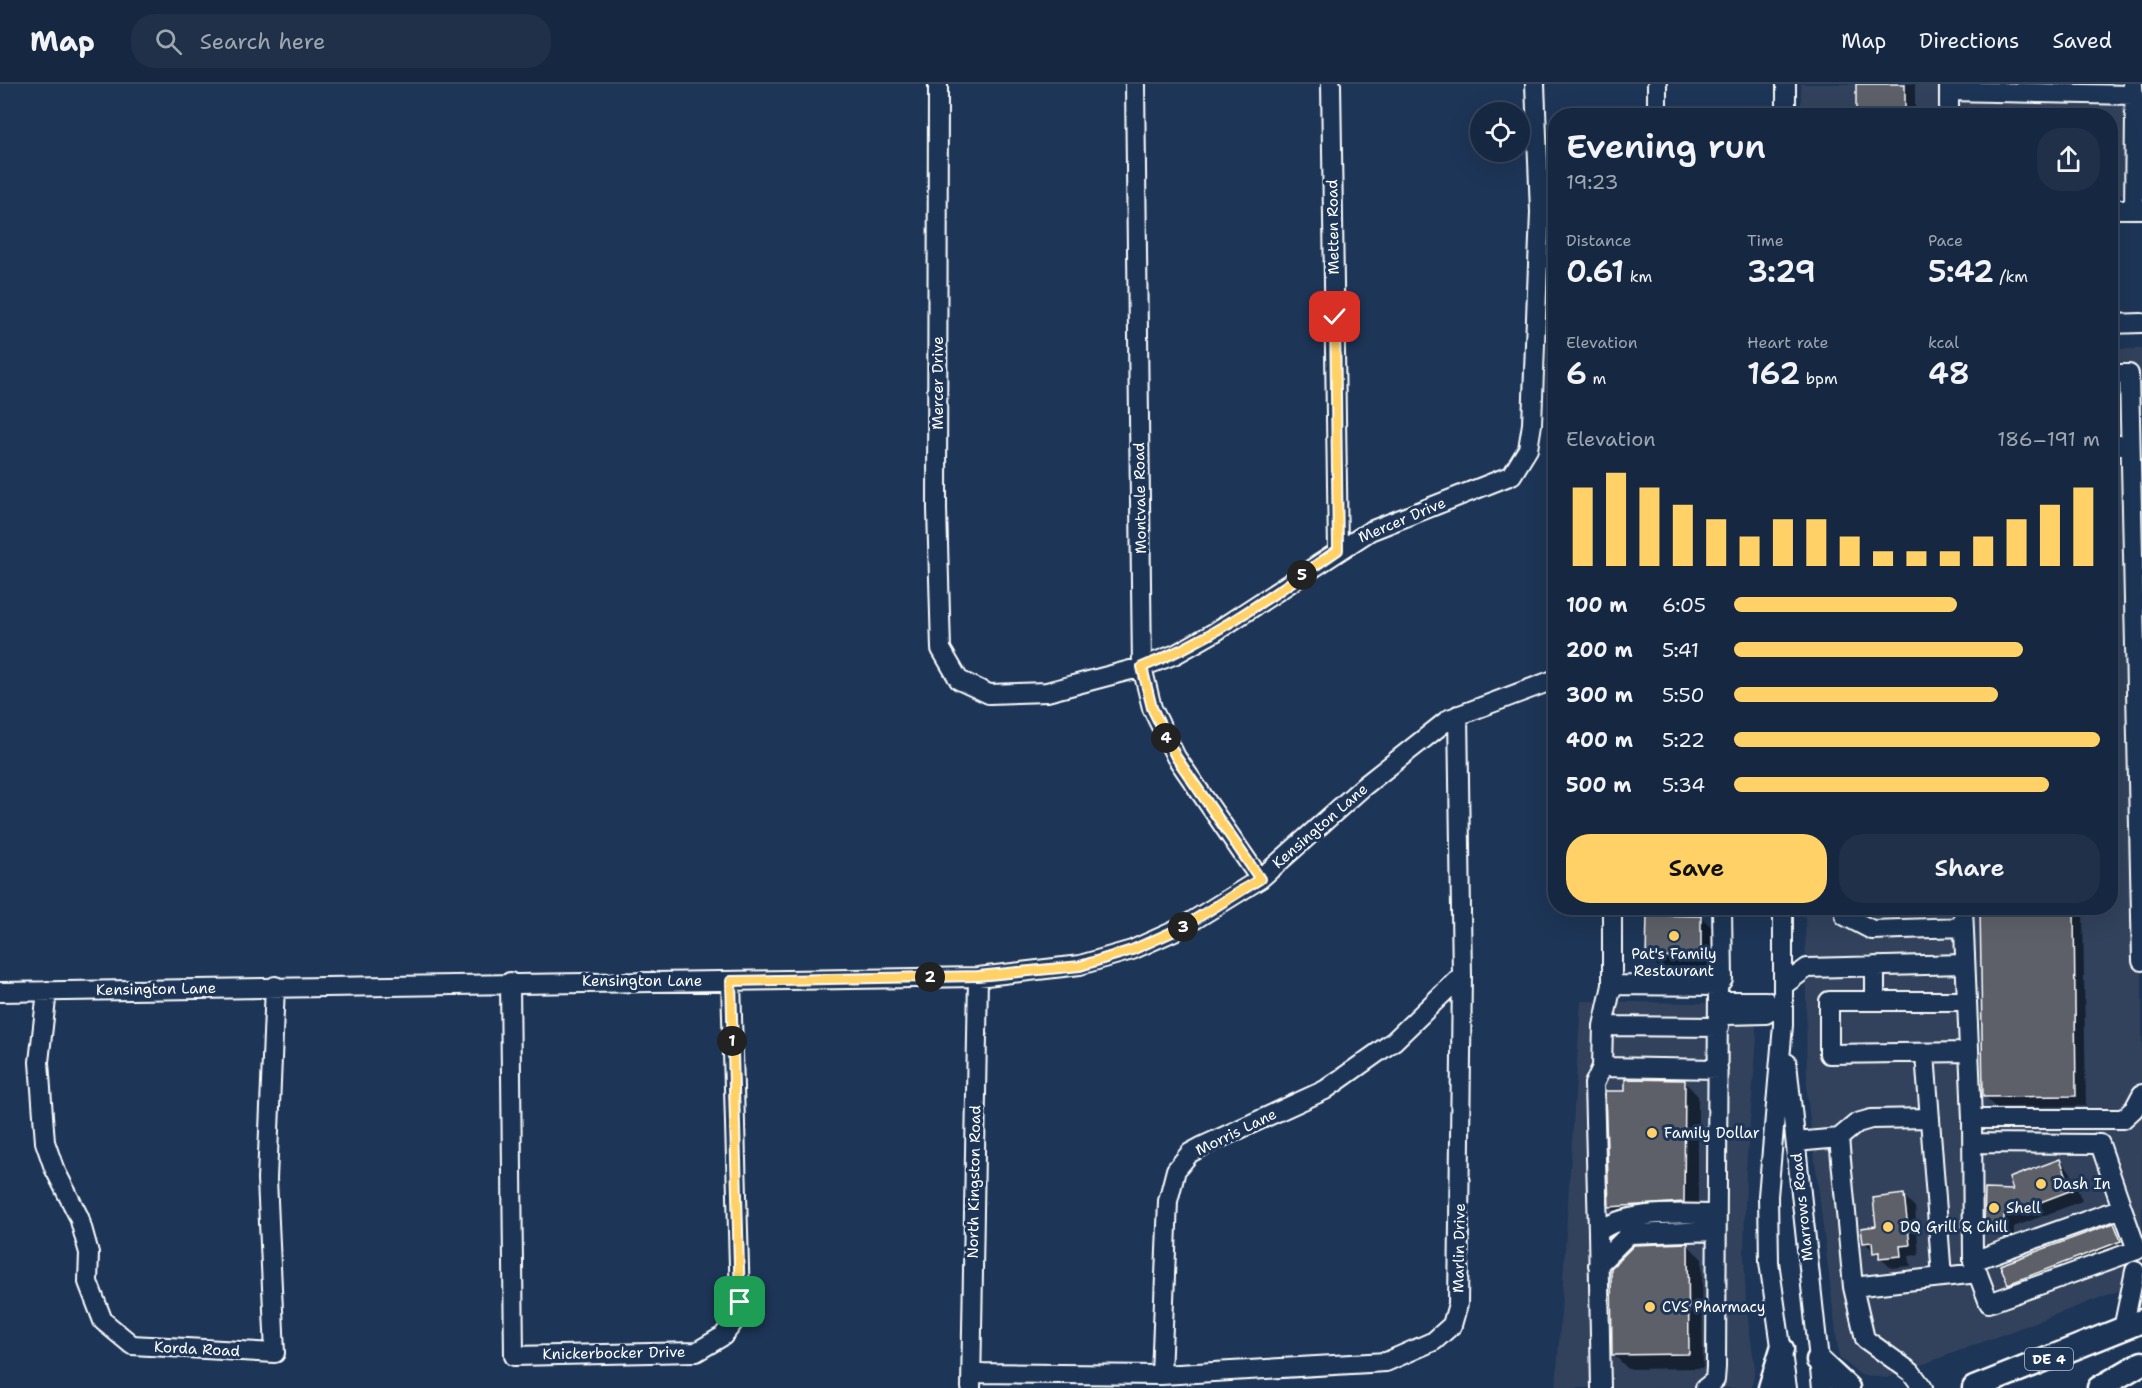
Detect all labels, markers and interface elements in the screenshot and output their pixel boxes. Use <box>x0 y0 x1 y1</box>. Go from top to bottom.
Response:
search box <box>131 14 551 68</box>
text: Map <box>30 22 95 60</box>
icon: search <box>152 25 185 58</box>
text: Search here <box>200 27 325 56</box>
text: Map <box>1841 27 1886 55</box>
text: Directions <box>1919 27 2019 55</box>
text: Saved <box>2052 27 2112 55</box>
map controls <box>1470 102 1530 162</box>
button: locate <box>1470 102 1530 162</box>
text: Evening run <box>1566 124 1766 169</box>
button: share <box>2037 128 2100 191</box>
text: 19:23 <box>1566 169 1619 195</box>
street label: Metten Road <box>1322 179 1344 275</box>
text: Distance <box>1566 230 1632 251</box>
text: Time <box>1747 230 1784 251</box>
text: Pace <box>1928 230 1963 251</box>
text: 0.61 <box>1566 251 1624 292</box>
text: 3:29 <box>1747 251 1816 292</box>
text: 5:42 <box>1928 251 1994 292</box>
text: km <box>1624 266 1652 287</box>
text: /km <box>1994 266 2028 287</box>
pin <box>1309 291 1360 342</box>
icon: check <box>1318 300 1351 333</box>
text: Elevation <box>1566 332 1638 353</box>
text: Heart rate <box>1747 332 1829 353</box>
text: kcal <box>1928 332 1959 353</box>
street label: Mercer Drive <box>928 336 948 430</box>
text: 6 <box>1566 353 1587 394</box>
text: 162 <box>1747 353 1800 394</box>
text: 48 <box>1928 353 1970 394</box>
text: m <box>1587 368 1606 389</box>
text: bpm <box>1800 368 1838 389</box>
text: Elevation <box>1566 426 1656 452</box>
text: 186–191 m <box>1997 426 2100 452</box>
street label: Montvale Road <box>1129 442 1151 554</box>
street label: Mercer Drive <box>1355 493 1449 547</box>
pin: 5 <box>1287 560 1317 590</box>
text: 5 <box>1297 564 1307 585</box>
text: 100 m <box>1566 592 1628 618</box>
text: 6:05 <box>1662 592 1706 618</box>
text: 200 m <box>1566 637 1633 663</box>
text: 5:41 <box>1662 637 1699 663</box>
text: 300 m <box>1566 682 1633 708</box>
text: 5:50 <box>1662 682 1705 708</box>
pin: 4 <box>1151 723 1181 753</box>
text: 4 <box>1160 727 1172 748</box>
text: 400 m <box>1566 727 1633 753</box>
text: 5:22 <box>1662 727 1705 753</box>
text: 500 m <box>1566 772 1632 798</box>
text: 5:34 <box>1662 772 1705 798</box>
street label: Kensington Lane <box>1268 779 1372 873</box>
button: Save <box>1566 834 1827 903</box>
button: Share <box>1839 834 2100 903</box>
pin: 3 <box>1168 912 1198 942</box>
text: 3 <box>1177 916 1189 937</box>
marker: Pat's Family Restaurant <box>1667 929 1681 943</box>
place label: Pat's Family Restaurant <box>1631 944 1717 981</box>
pin: 2 <box>915 962 945 992</box>
text: 2 <box>924 966 936 987</box>
street label: Kensington Lane <box>582 971 702 991</box>
street label: Kensington Lane <box>96 978 216 1000</box>
pin: 1 <box>717 1026 747 1056</box>
text: 1 <box>728 1030 736 1051</box>
street label: Morris Lane <box>1192 1104 1280 1160</box>
street label: North Kingston Road <box>963 1105 985 1259</box>
place label: Family Dollar <box>1664 1123 1760 1143</box>
marker: Family Dollar <box>1645 1126 1659 1140</box>
street label: Marrows Road <box>1786 1152 1818 1262</box>
place label: Dash In <box>2053 1174 2111 1194</box>
marker: Dash In <box>2034 1177 2048 1191</box>
place label: Shell <box>2006 1198 2041 1218</box>
marker: Shell <box>1987 1201 2001 1215</box>
street label: Marlin Drive <box>1448 1203 1470 1293</box>
place label: DQ Grill & Chill <box>1900 1217 2008 1237</box>
marker: DQ Grill & Chill <box>1881 1220 1895 1234</box>
pin <box>714 1276 765 1327</box>
icon: arrive <box>723 1285 756 1318</box>
place label: CVS Pharmacy <box>1662 1297 1765 1317</box>
marker: CVS Pharmacy <box>1643 1300 1657 1314</box>
street label: Korda Road <box>154 1337 241 1361</box>
street label: Knickerbocker Drive <box>542 1342 686 1364</box>
road number: DE 4 <box>2025 1348 2073 1370</box>

